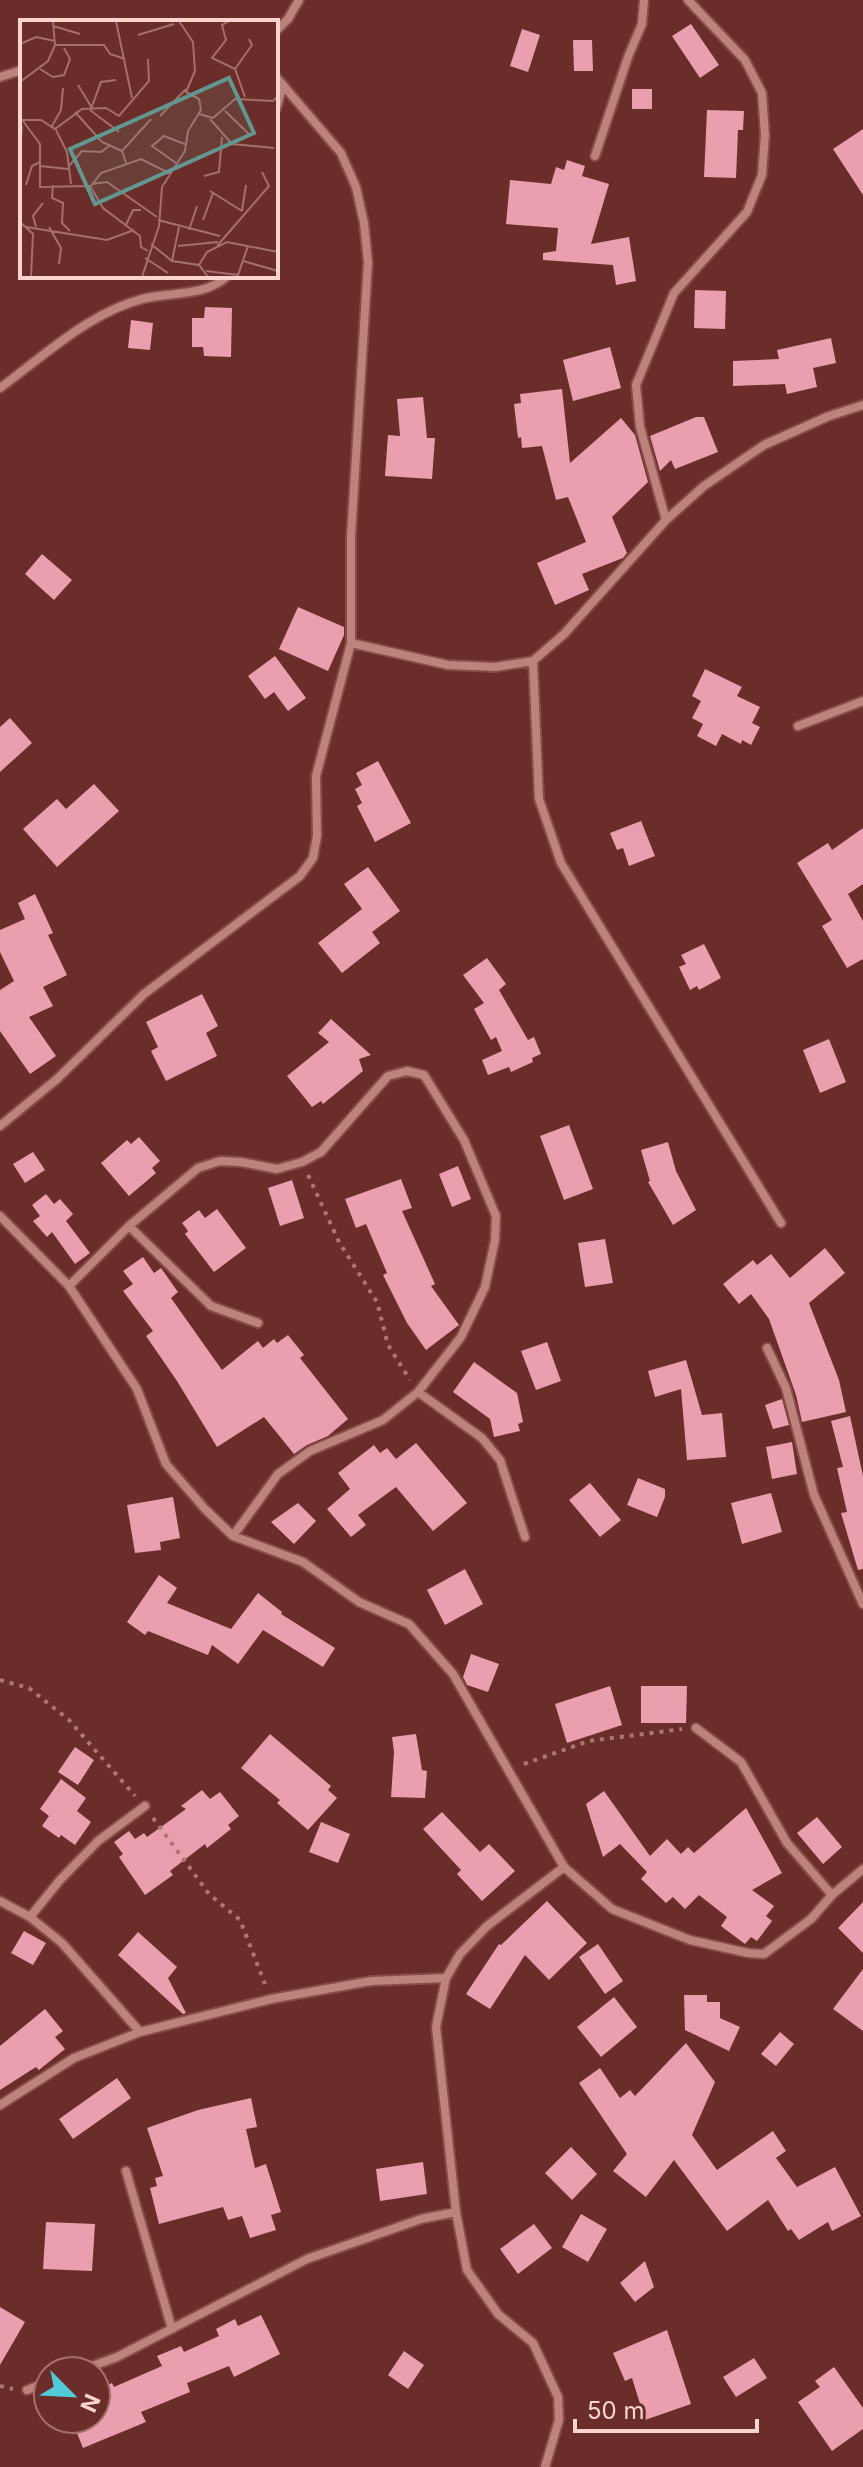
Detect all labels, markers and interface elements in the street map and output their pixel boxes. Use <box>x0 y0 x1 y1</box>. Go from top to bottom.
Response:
inset map <box>20 20 278 278</box>
north arrow <box>32 2355 112 2435</box>
scale bar <box>575 2383 757 2433</box>
text: N <box>75 2390 106 2416</box>
text: 50 m <box>587 2396 645 2425</box>

